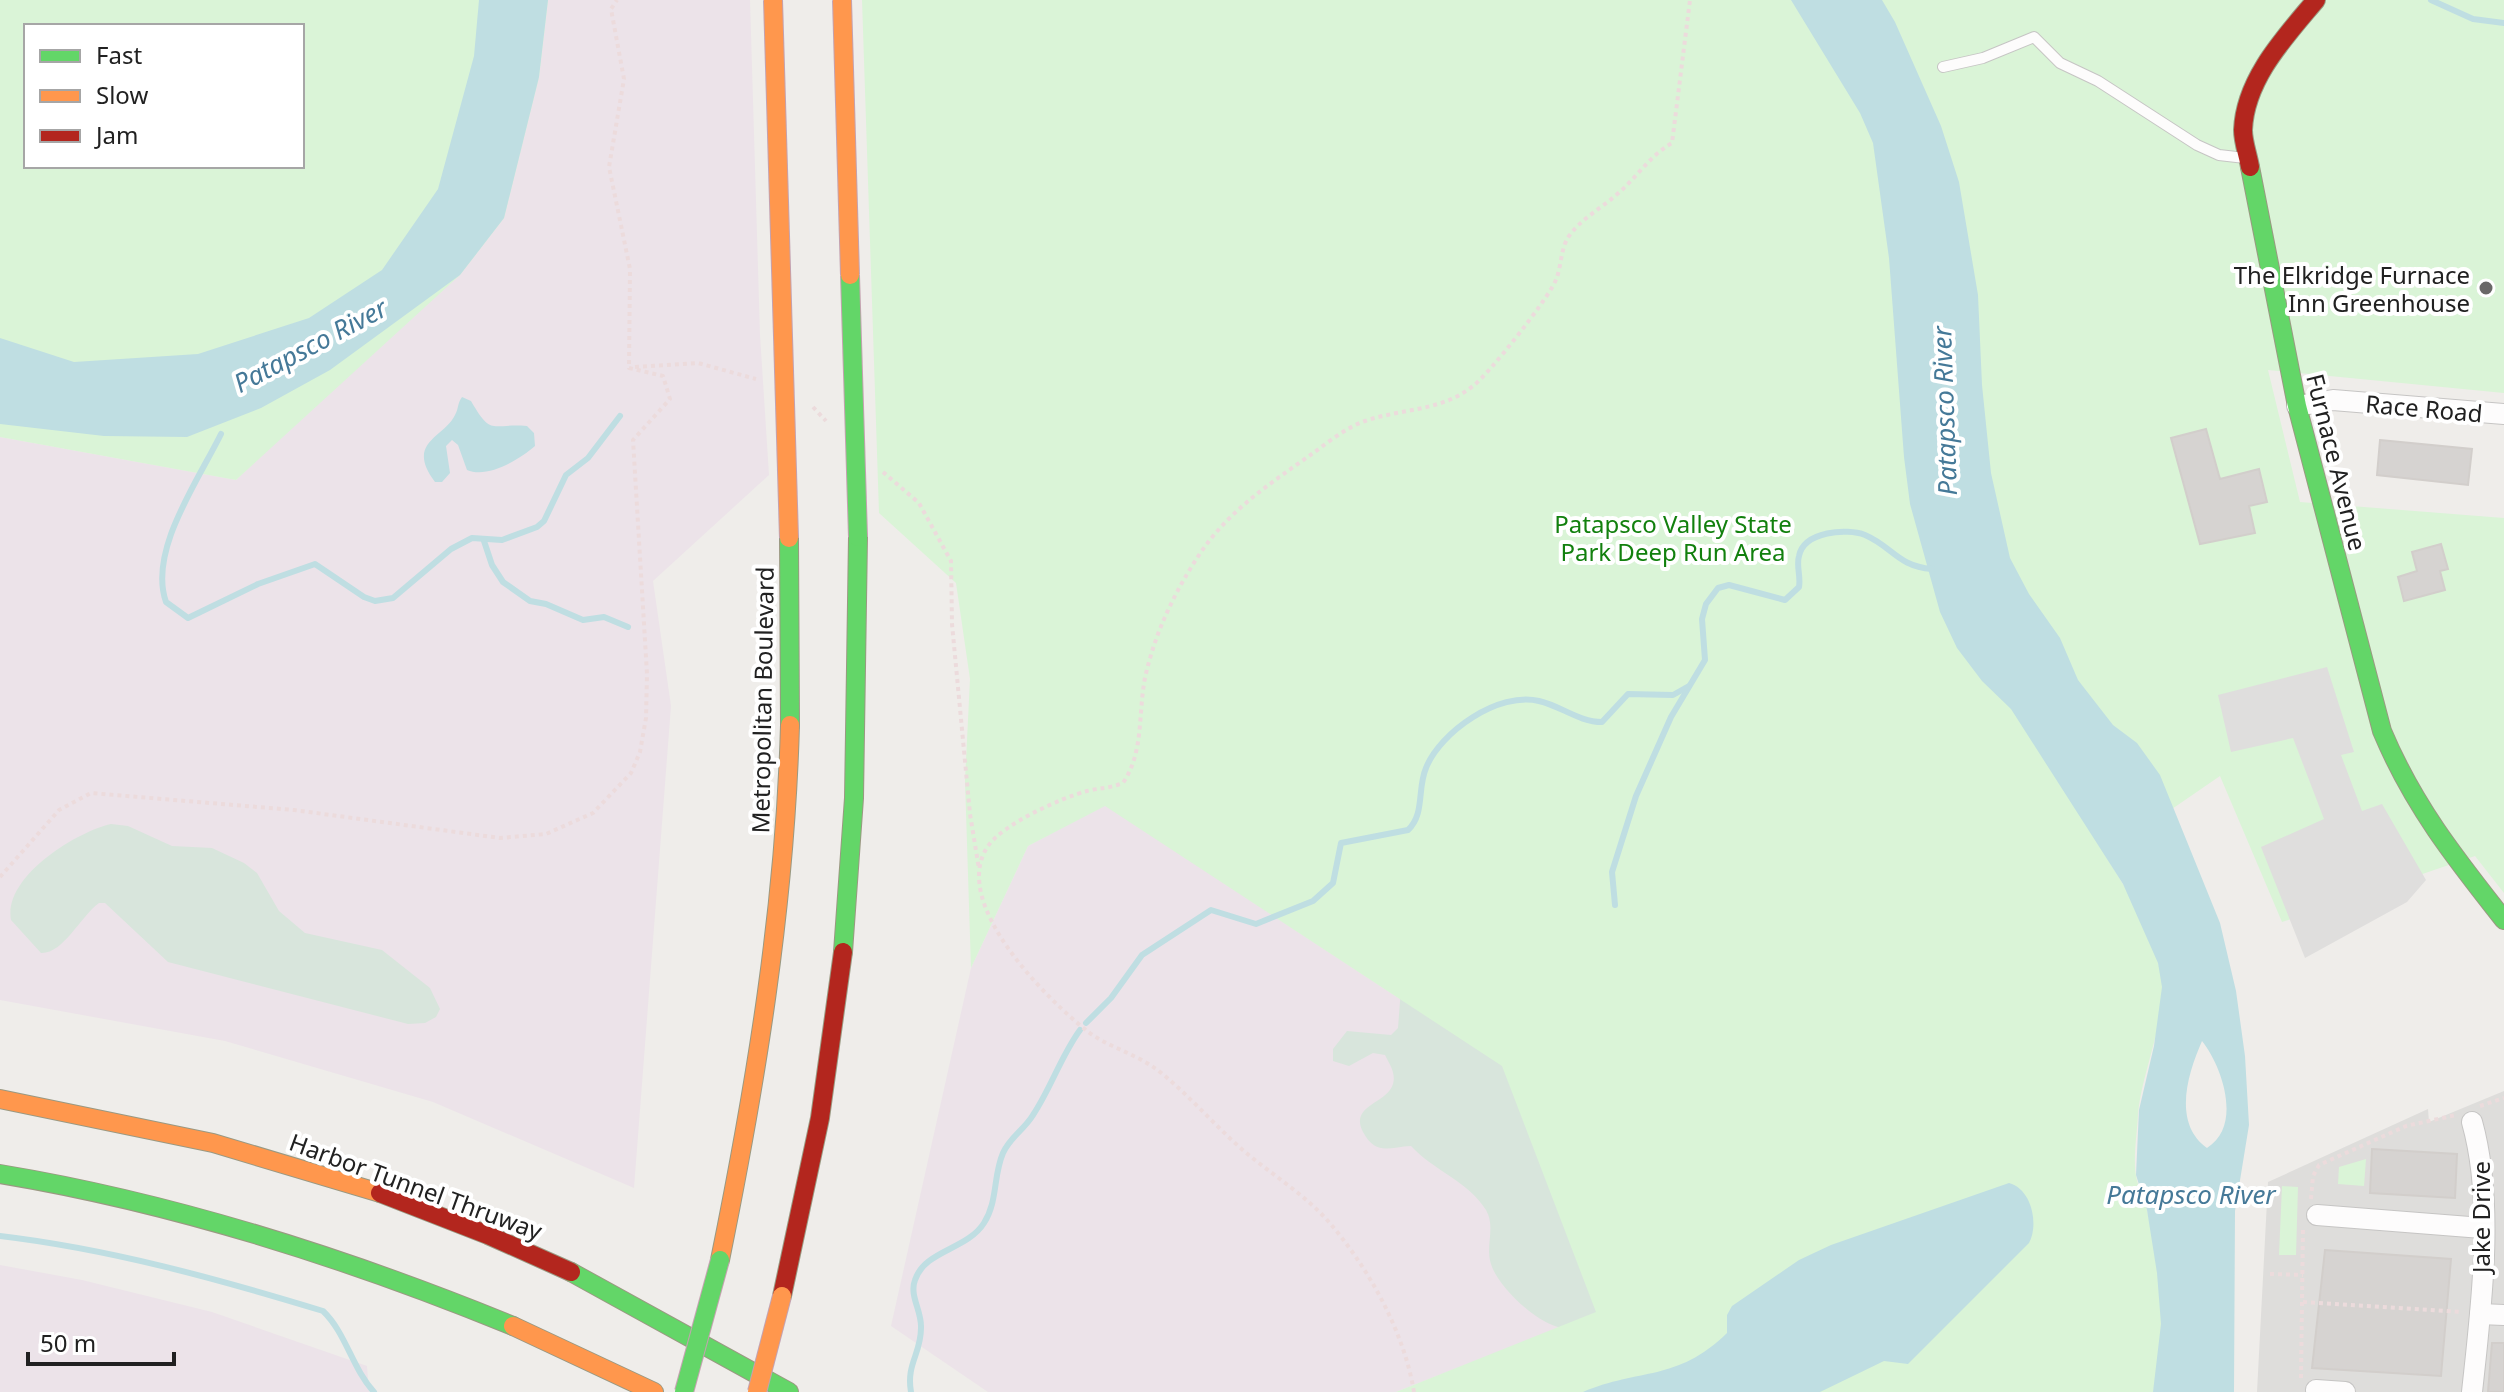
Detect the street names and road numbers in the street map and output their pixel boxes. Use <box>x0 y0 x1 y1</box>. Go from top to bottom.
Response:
street label: Furnace Avenue <box>2299 370 2375 554</box>
street label: Race Road <box>2364 386 2484 430</box>
street label: Metropolitan Boulevard <box>743 566 781 834</box>
street label: Harbor Tunnel Thruway <box>285 1125 548 1247</box>
street label: Jake Drive <box>2464 1161 2497 1275</box>

